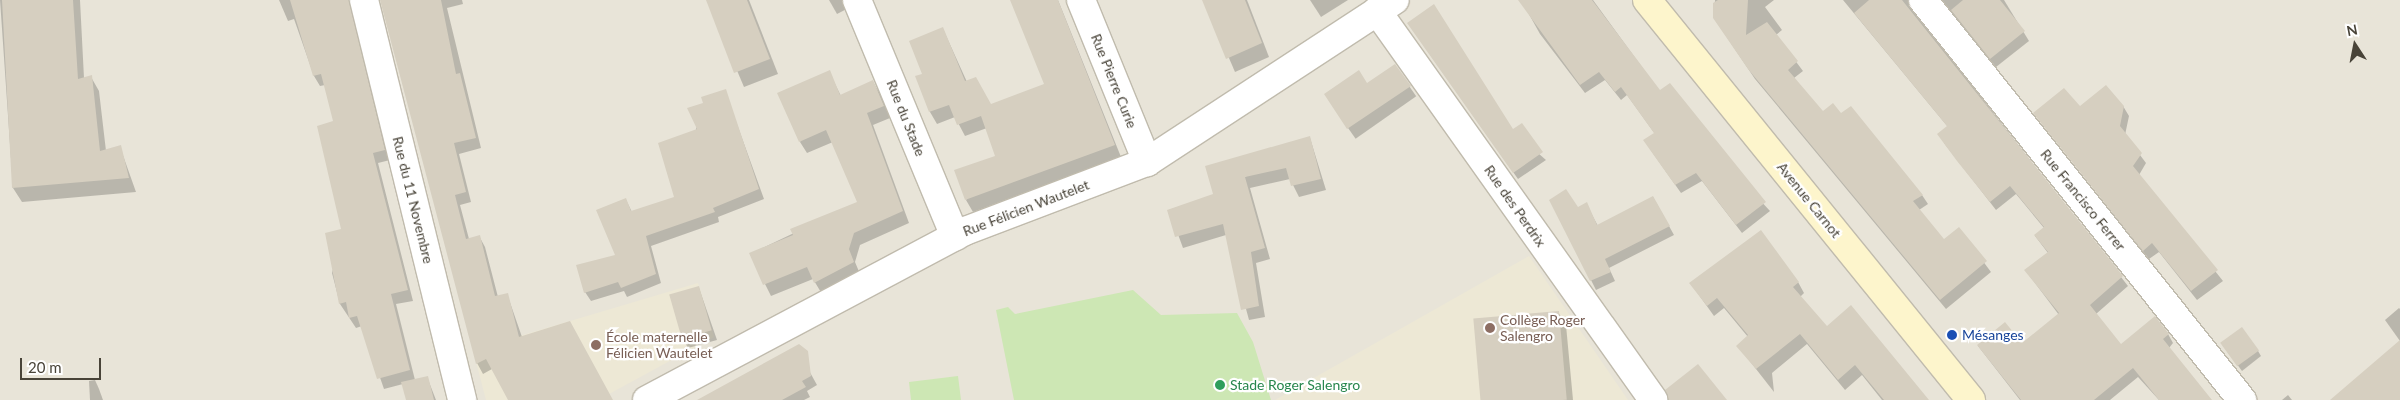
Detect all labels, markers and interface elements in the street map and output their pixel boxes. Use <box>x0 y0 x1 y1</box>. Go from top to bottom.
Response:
north arrow <box>2330 20 2380 70</box>
text: N <box>2345 20 2359 39</box>
street label: Rue Pierre Curie <box>1087 31 1141 131</box>
street label: Rue du Stade <box>883 77 929 159</box>
street label: Rue du 11 Novembre <box>389 135 437 265</box>
street label: Rue Francisco Ferrer <box>2037 146 2129 254</box>
street label: Avenue Carnot <box>1774 159 1844 241</box>
street label: Rue des Perdrix <box>1481 162 1549 250</box>
street label: Rue Félicien Wautelet <box>960 176 1092 240</box>
place label: Collège Roger Salengro <box>1500 312 1585 344</box>
marker: Collège Roger Salengro <box>1484 322 1496 334</box>
place label: Mésanges <box>1962 327 2024 343</box>
place label: École maternelle Félicien Wautelet <box>606 329 713 362</box>
marker: Mésanges <box>1946 329 1958 341</box>
marker: École maternelle Félicien Wautelet <box>590 339 602 351</box>
scale bar <box>22 348 104 380</box>
text: 20 m <box>28 358 62 376</box>
place label: Stade Roger Salengro <box>1230 377 1361 393</box>
marker: Stade Roger Salengro <box>1214 379 1226 391</box>

